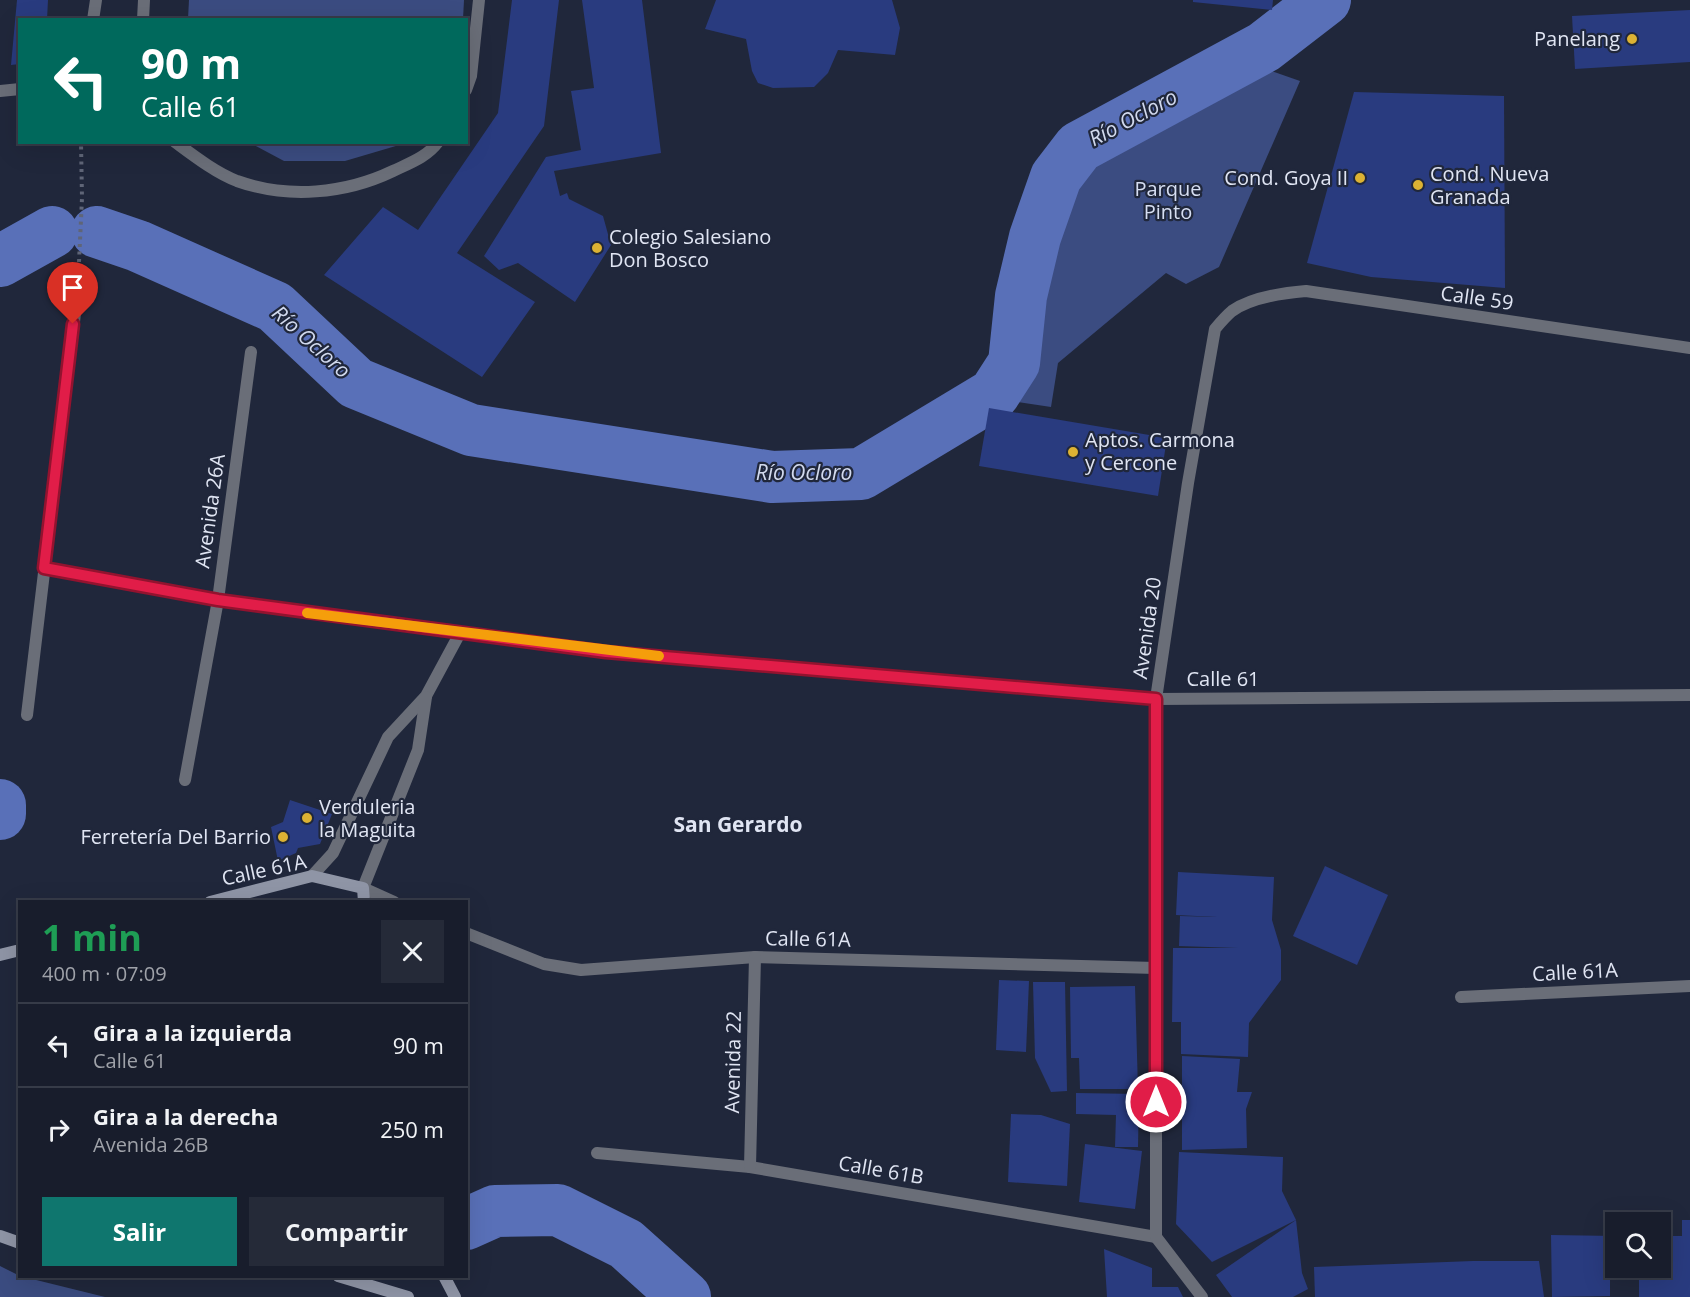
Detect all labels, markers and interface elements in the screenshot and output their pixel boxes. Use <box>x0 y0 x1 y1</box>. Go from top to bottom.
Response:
place label: Panelang <box>1534 25 1620 52</box>
marker: Panelang <box>1625 32 1639 46</box>
text: 90 m <box>141 34 241 91</box>
icon: left <box>42 42 120 120</box>
water label: Río Ocloro <box>1083 82 1182 152</box>
text: Calle 61 <box>141 88 240 125</box>
place label: Cond. Nueva Granada <box>1430 160 1549 210</box>
place label: Cond. Goya II <box>1224 164 1348 191</box>
marker: Cond. Goya II <box>1353 171 1367 185</box>
park label: Parque Pinto <box>1134 175 1202 225</box>
marker: Cond. Nueva Granada <box>1411 178 1425 192</box>
place label: Colegio Salesiano Don Bosco <box>609 223 771 273</box>
marker: Colegio Salesiano Don Bosco <box>590 241 604 255</box>
pin <box>47 262 98 324</box>
icon: arrive <box>56 271 89 304</box>
street label: Calle 59 <box>1439 279 1515 316</box>
water label: Río Ocloro <box>266 299 357 384</box>
place label: Aptos. Carmona y Cercone <box>1085 426 1235 476</box>
marker: Aptos. Carmona y Cercone <box>1066 445 1080 459</box>
street label: Avenida 26A <box>188 452 231 570</box>
water label: Río Ocloro <box>756 458 852 486</box>
street label: Avenida 20 <box>1126 575 1167 681</box>
street label: Calle 61 <box>1186 665 1260 692</box>
place label: Verduleria la Maguita <box>319 793 416 843</box>
district label: San Gerardo <box>673 810 803 838</box>
marker: Verduleria la Maguita <box>300 811 314 825</box>
place label: Ferretería Del Barrio <box>81 823 271 850</box>
marker: Ferretería Del Barrio <box>276 830 290 844</box>
street label: Calle 61A <box>219 847 309 892</box>
text: 1 min <box>42 913 142 962</box>
button: close <box>381 920 444 983</box>
street label: Calle 61A <box>765 924 851 953</box>
street label: Calle 61A <box>1531 956 1619 987</box>
text: 400 m · 07:09 <box>42 960 167 987</box>
street label: Avenida 22 <box>718 1010 747 1114</box>
text: Gira a la izquierda <box>93 1017 292 1047</box>
icon: left <box>42 1029 75 1062</box>
text: 90 m <box>393 1030 444 1060</box>
text: Calle 61 <box>93 1047 166 1074</box>
position arrow <box>1124 1070 1188 1134</box>
text: Gira a la derecha <box>93 1101 278 1131</box>
icon: right <box>42 1113 75 1146</box>
text: 250 m <box>380 1114 444 1144</box>
text: Avenida 26B <box>93 1131 209 1158</box>
street label: Calle 61B <box>836 1149 926 1190</box>
button: Salir <box>42 1197 237 1266</box>
button: Compartir <box>249 1197 444 1266</box>
map controls <box>1605 1212 1671 1278</box>
button: search <box>1605 1212 1671 1278</box>

